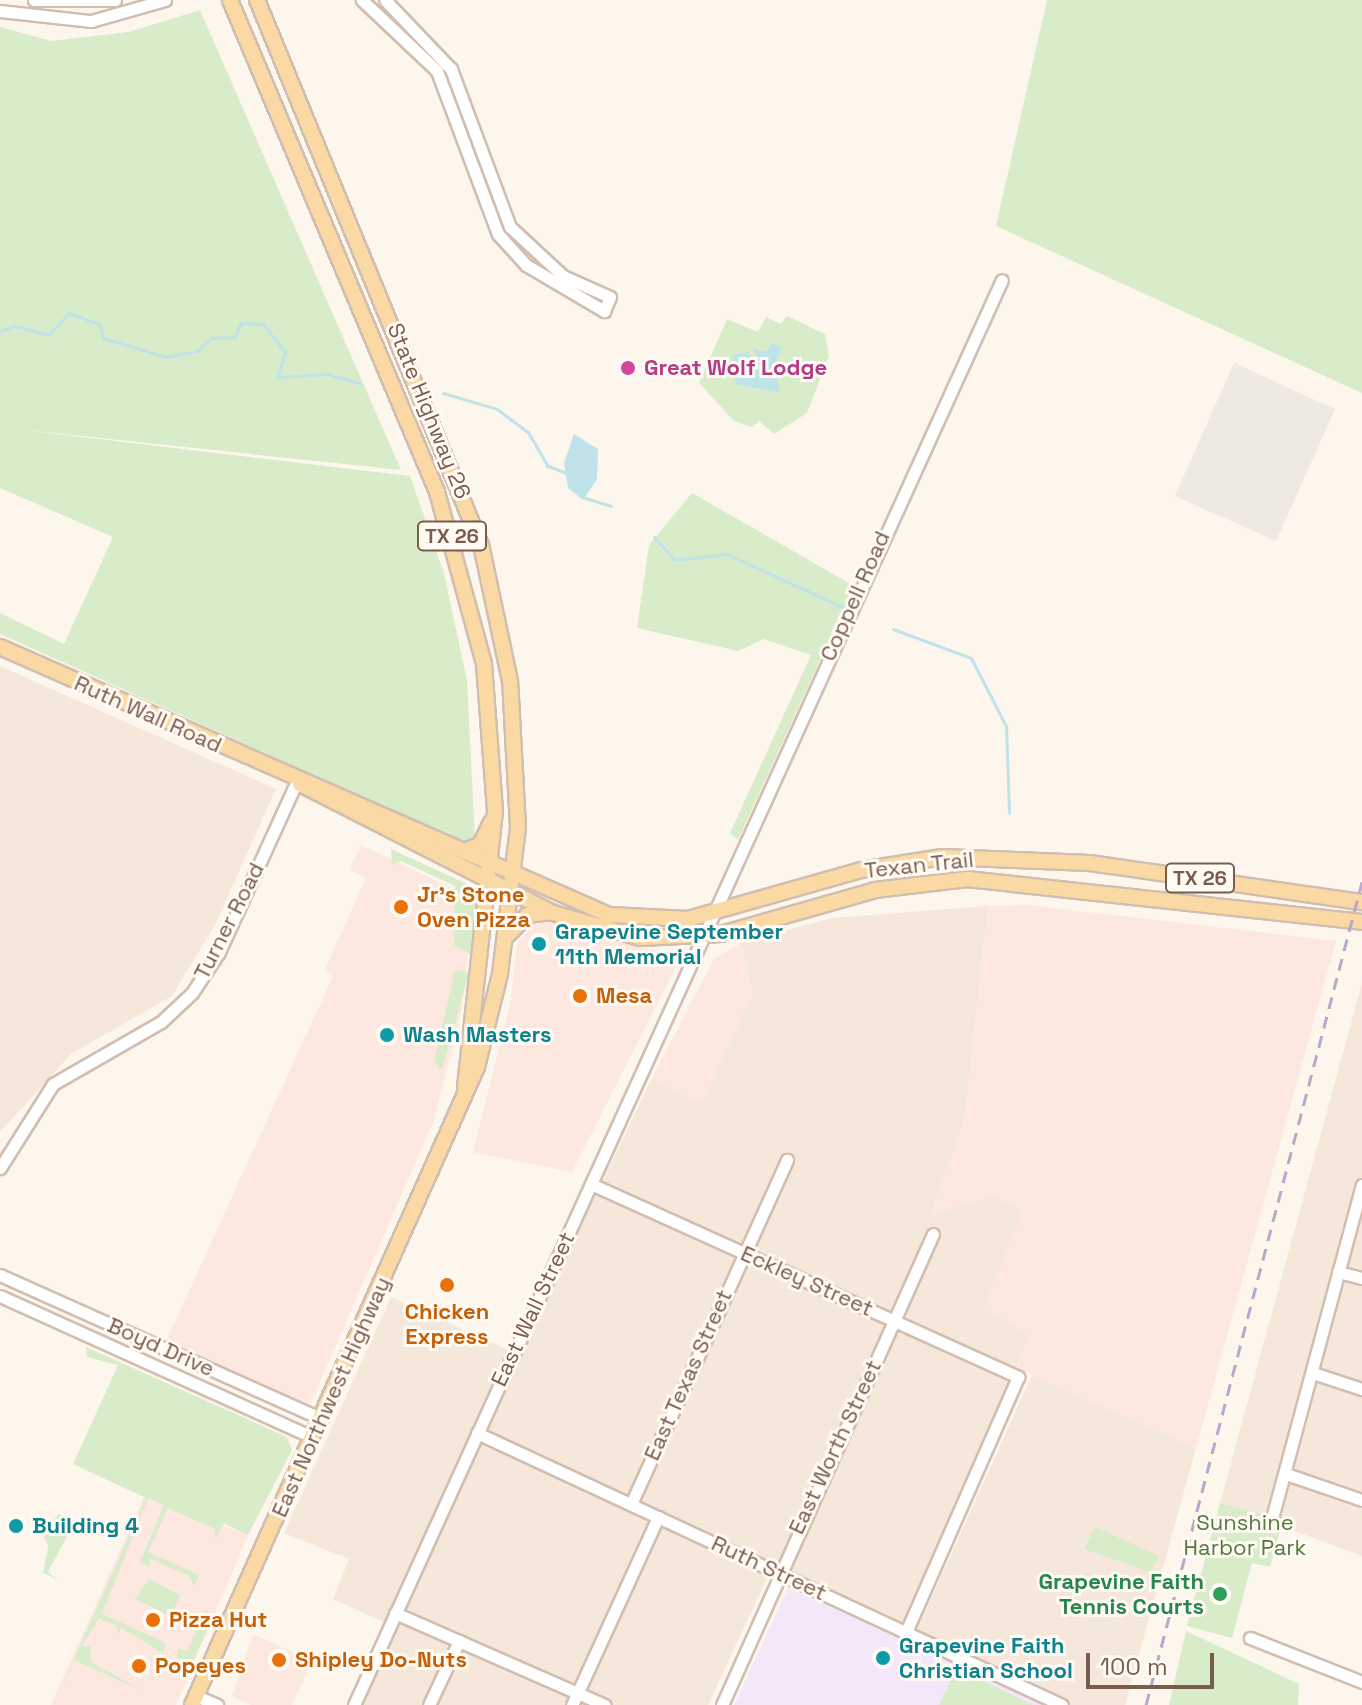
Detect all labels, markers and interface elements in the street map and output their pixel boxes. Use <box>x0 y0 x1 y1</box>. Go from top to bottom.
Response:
street label: State Highway 26 <box>382 319 476 503</box>
place label: Great Wolf Lodge <box>644 355 827 381</box>
marker: Great Wolf Lodge <box>619 359 637 377</box>
road number: TX 26 <box>416 520 488 552</box>
street label: Coppell Road <box>815 527 895 665</box>
street label: Ruth Wall Road <box>70 670 226 758</box>
street label: Texan Trail <box>863 846 975 884</box>
street label: Turner Road <box>188 858 270 984</box>
road number: TX 26 <box>1164 862 1236 894</box>
place label: Jr's Stone Oven Pizza <box>417 881 530 932</box>
marker: Jr's Stone Oven Pizza <box>392 898 410 916</box>
place label: Grapevine September 11th Memorial <box>555 918 783 970</box>
marker: Grapevine September 11th Memorial <box>530 935 548 953</box>
place label: Mesa <box>596 983 652 1009</box>
marker: Mesa <box>571 987 589 1005</box>
place label: Wash Masters <box>403 1022 552 1048</box>
marker: Wash Masters <box>378 1026 396 1044</box>
street label: East Wall Street <box>486 1228 580 1390</box>
street label: Eckley Street <box>737 1240 877 1322</box>
street label: East Northwest Highway <box>266 1273 396 1521</box>
marker: Chicken Express <box>438 1276 456 1294</box>
street label: East Texas Street <box>638 1285 738 1465</box>
place label: Chicken Express <box>405 1298 489 1350</box>
street label: Boyd Drive <box>104 1312 218 1382</box>
street label: East Worth Street <box>783 1356 887 1538</box>
park label: Sunshine Harbor Park <box>1184 1509 1306 1560</box>
place label: Building 4 <box>32 1513 139 1539</box>
marker: Building 4 <box>7 1517 25 1535</box>
street label: Ruth Street <box>707 1530 831 1606</box>
place label: Grapevine Faith Tennis Courts <box>1038 1568 1204 1620</box>
marker: Grapevine Faith Tennis Courts <box>1211 1585 1229 1603</box>
place label: Pizza Hut <box>169 1607 267 1633</box>
marker: Pizza Hut <box>144 1611 162 1629</box>
place label: Grapevine Faith Christian School <box>899 1632 1073 1684</box>
scale bar <box>1090 1637 1218 1687</box>
place label: Shipley Do-Nuts <box>295 1647 467 1673</box>
marker: Grapevine Faith Christian School <box>874 1649 892 1667</box>
marker: Shipley Do-Nuts <box>270 1651 288 1669</box>
text: 100 m <box>1100 1651 1168 1682</box>
place label: Popeyes <box>155 1653 246 1679</box>
marker: Popeyes <box>130 1657 148 1675</box>

